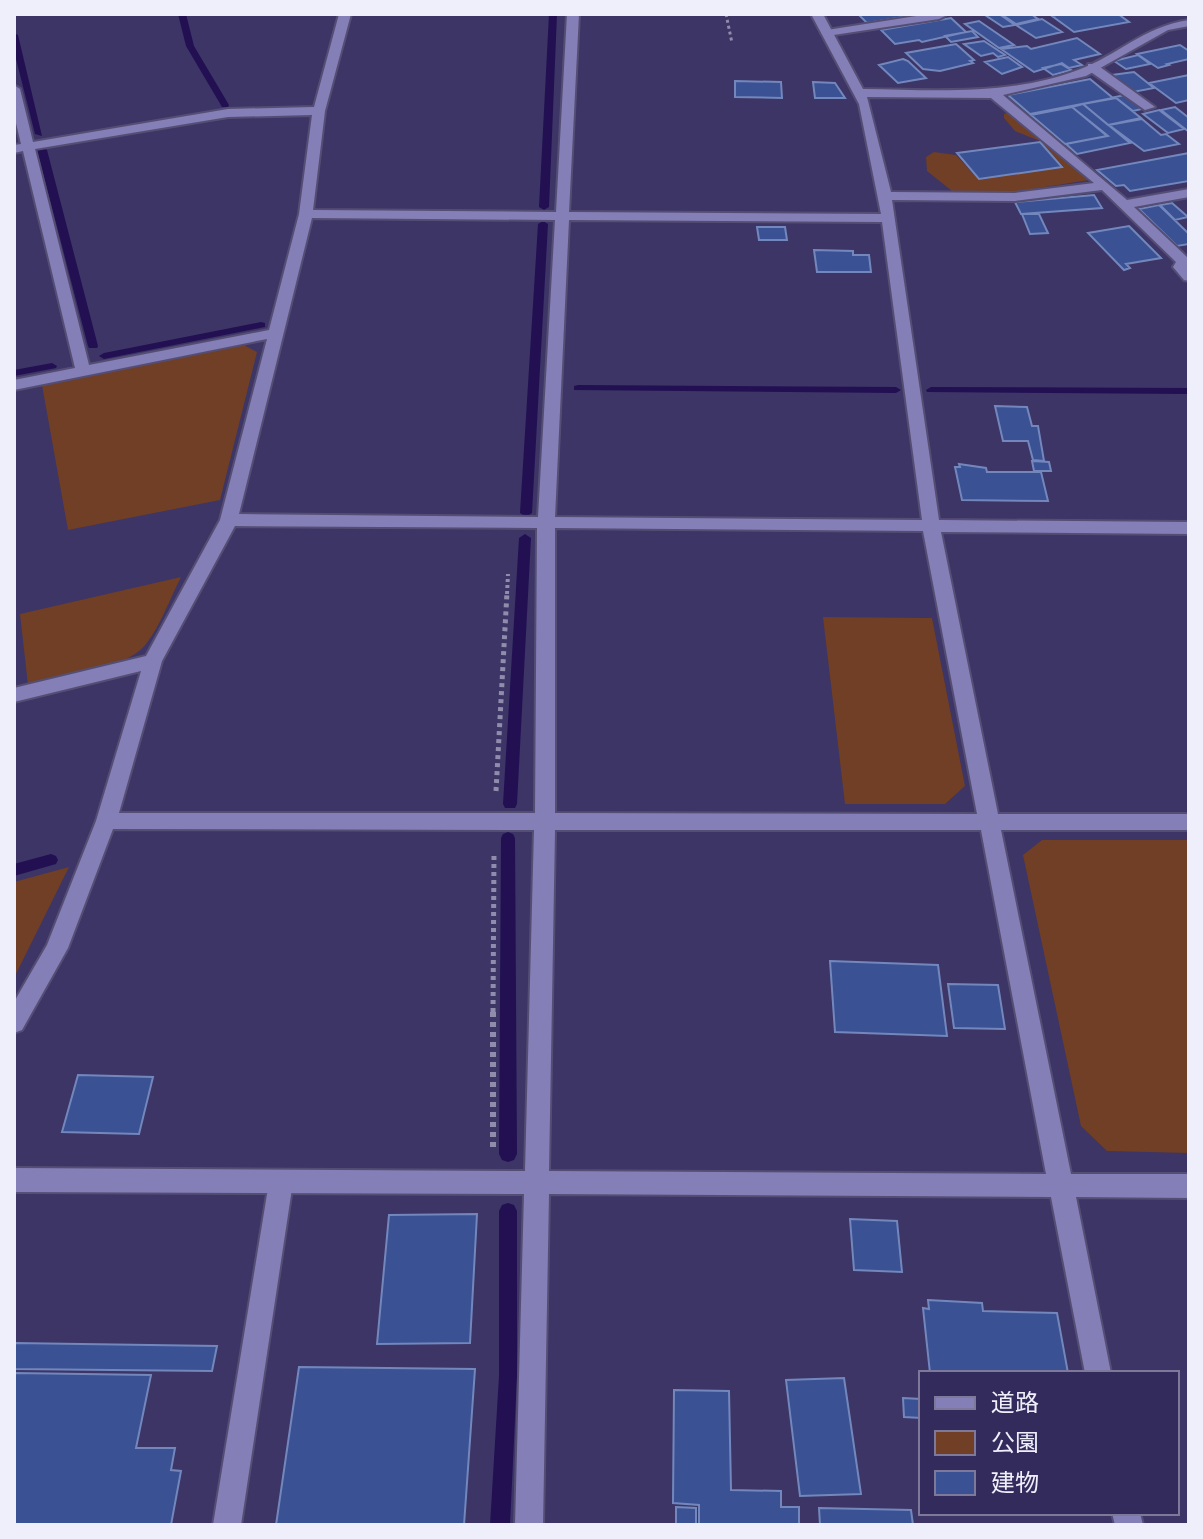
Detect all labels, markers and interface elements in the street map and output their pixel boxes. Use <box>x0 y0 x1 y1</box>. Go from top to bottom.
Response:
legend <box>919 1371 1179 1515</box>
text: 道路 <box>991 1389 1039 1418</box>
text: 公園 <box>991 1429 1039 1458</box>
text: 建物 <box>991 1469 1039 1498</box>

